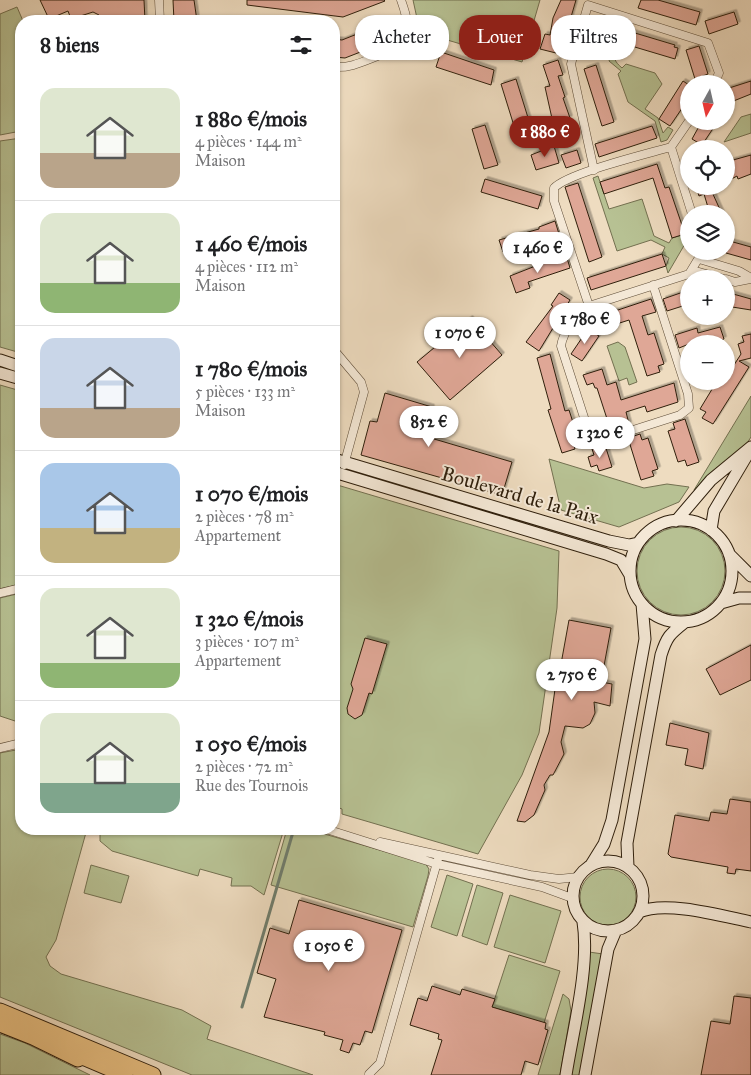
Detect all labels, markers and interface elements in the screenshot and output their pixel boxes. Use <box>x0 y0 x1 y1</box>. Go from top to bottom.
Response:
chip: Acheter <box>355 15 449 60</box>
chip: Louer <box>459 15 541 60</box>
chip: Filtres <box>551 15 636 60</box>
icon: filters <box>287 31 315 59</box>
text: 8 biens <box>40 32 99 58</box>
north arrow <box>680 75 735 130</box>
map controls <box>680 75 735 390</box>
text: 1 880 €/mois <box>195 106 307 132</box>
icon: home <box>80 108 140 168</box>
pin: 1 880 € <box>499 116 591 158</box>
text: 1 880 € <box>520 122 570 141</box>
text: 4 pièces · 144 m² <box>195 132 302 151</box>
button: locate <box>680 140 735 195</box>
text: Maison <box>195 151 245 170</box>
button: layers <box>680 205 735 260</box>
text: 1 460 €/mois <box>195 231 307 257</box>
pin: 1 460 € <box>492 232 584 274</box>
icon: home <box>80 233 140 293</box>
text: 1 460 € <box>513 238 563 257</box>
text: 4 pièces · 112 m² <box>195 257 298 276</box>
button: + <box>680 270 735 325</box>
text: Maison <box>195 276 245 295</box>
pin: 1 780 € <box>539 302 631 345</box>
text: 1 780 € <box>560 309 610 328</box>
pin: 1 070 € <box>414 316 506 359</box>
text: 1 070 € <box>435 323 485 342</box>
button: − <box>680 335 735 390</box>
text: 1 780 €/mois <box>195 356 307 382</box>
icon: home <box>80 358 140 418</box>
text: 5 pièces · 133 m² <box>195 382 295 401</box>
text: Maison <box>195 401 245 420</box>
pin: 852 € <box>394 406 464 448</box>
text: 852 € <box>411 412 447 431</box>
pin: 1 320 € <box>554 416 646 459</box>
text: 1 320 € <box>577 423 623 442</box>
street label: Boulevard de la Paix <box>439 461 601 529</box>
text: 1 070 €/mois <box>195 481 308 507</box>
icon: home <box>80 483 140 543</box>
text: 2 pièces · 78 m² <box>195 507 294 526</box>
text: Appartement <box>195 526 281 545</box>
text: 1 320 €/mois <box>195 606 303 632</box>
icon: home <box>80 608 140 668</box>
text: 3 pièces · 107 m² <box>195 632 299 651</box>
text: Appartement <box>195 651 281 670</box>
pin: 2 750 € <box>526 658 618 701</box>
text: 2 750 € <box>547 665 597 684</box>
text: 1 050 €/mois <box>195 731 307 757</box>
icon: home <box>80 733 140 793</box>
text: 2 pièces · 72 m² <box>195 757 293 776</box>
text: Rue des Tournois <box>195 776 308 795</box>
pin: 1 050 € <box>283 930 375 972</box>
text: 1 050 € <box>305 936 353 955</box>

